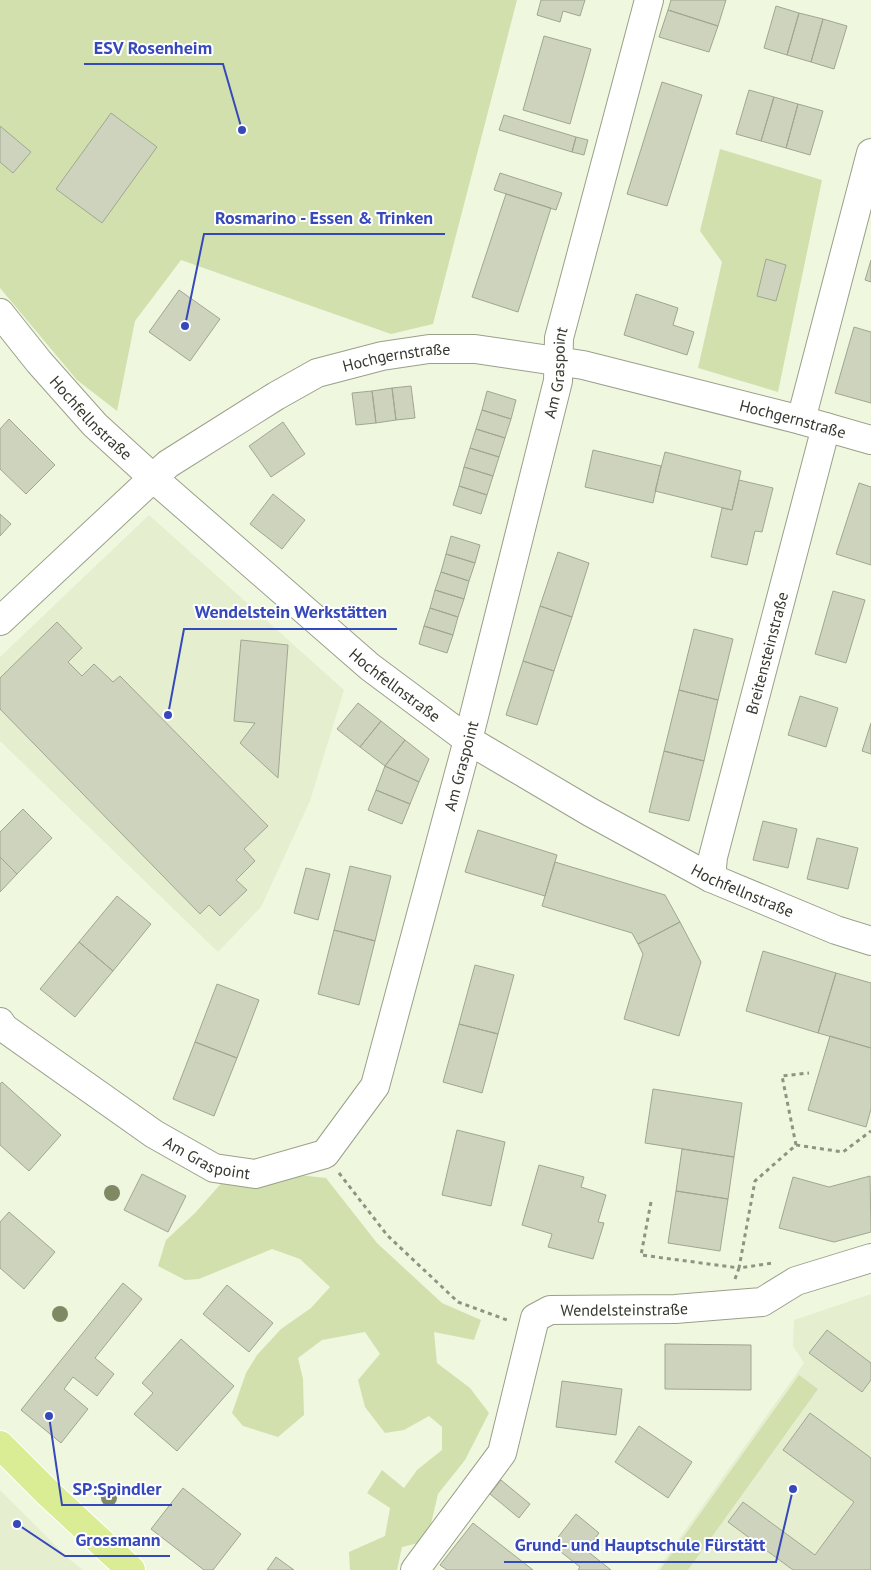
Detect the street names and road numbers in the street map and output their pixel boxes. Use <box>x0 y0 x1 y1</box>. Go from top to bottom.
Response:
street label: Am Graspoint <box>539 324 572 420</box>
street label: Hochgernstraße <box>340 339 450 376</box>
street label: Hochfellnstraße <box>46 371 136 464</box>
street label: Hochgernstraße <box>737 395 848 442</box>
street label: Breitensteinstraße <box>741 590 792 716</box>
street label: Hochfellnstraße <box>345 644 445 726</box>
street label: Am Graspoint <box>439 718 483 813</box>
street label: Hochfellnstraße <box>688 859 797 921</box>
street label: Am Graspoint <box>160 1132 252 1183</box>
street label: Wendelsteinstraße <box>560 1298 689 1320</box>

